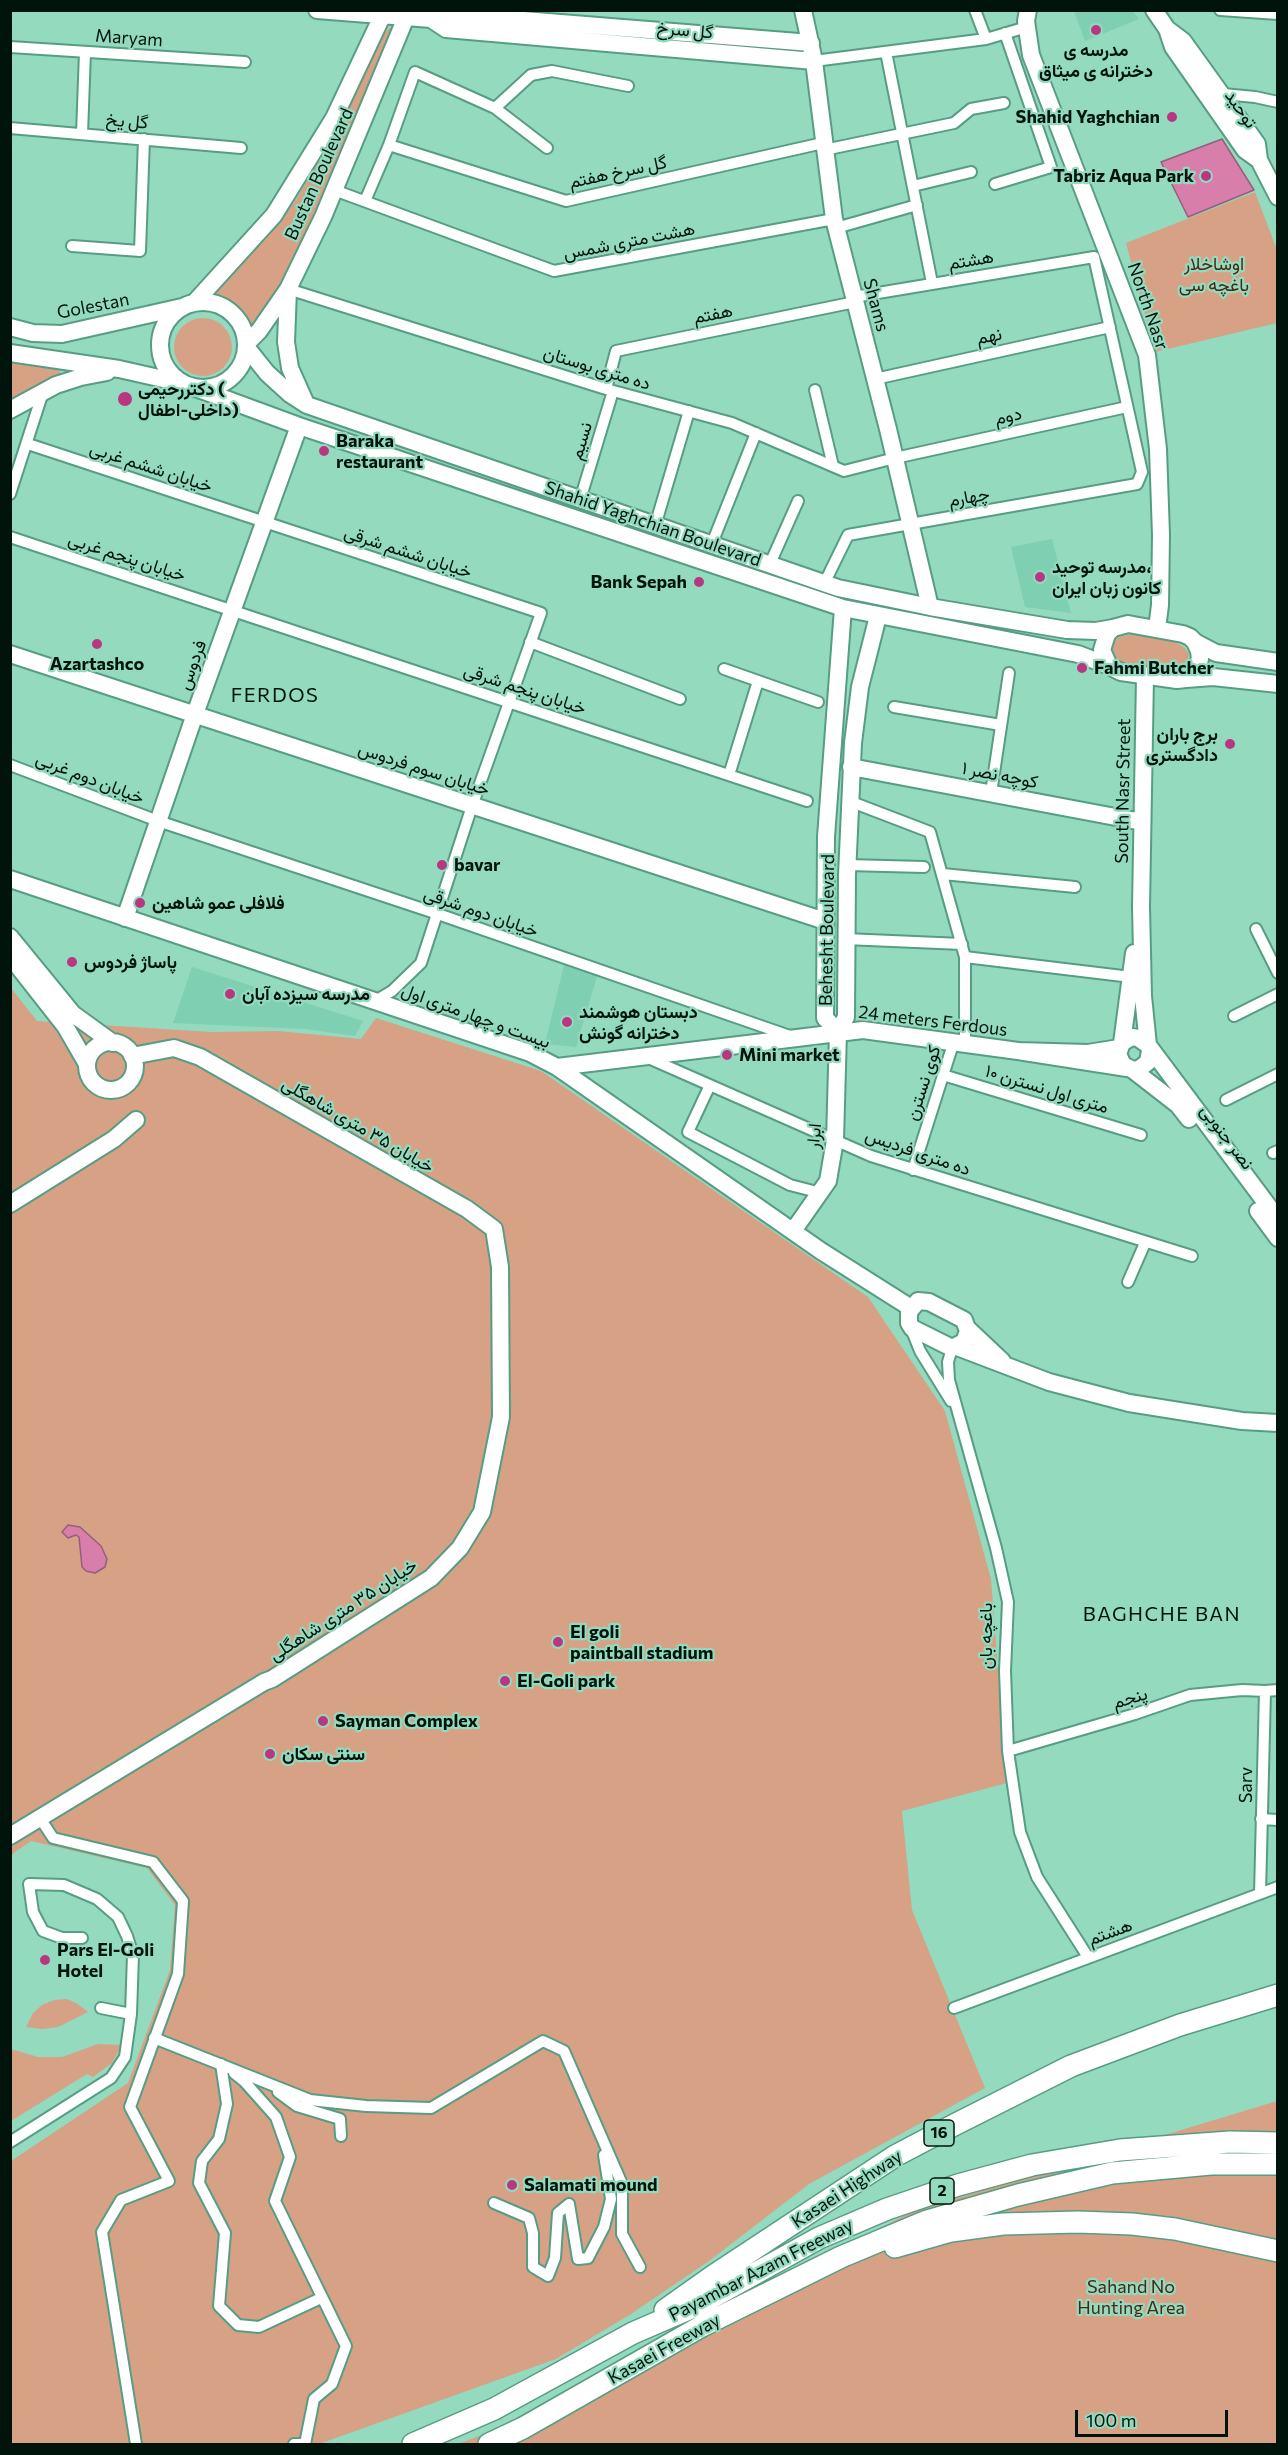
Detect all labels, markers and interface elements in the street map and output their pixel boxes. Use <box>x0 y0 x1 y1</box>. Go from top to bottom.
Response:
street label: گل سرخ <box>656 17 714 43</box>
marker: مدرسه ی دخترانه ی میثاق <box>1089 23 1103 37</box>
street label: Maryam <box>94 25 164 51</box>
place label: مدرسه ی دخترانه ی میثاق <box>1039 39 1153 82</box>
street label: توحید <box>1220 86 1262 132</box>
street label: Bustan Boulevard <box>280 105 358 243</box>
place label: Shahid Yaghchian <box>1016 106 1160 128</box>
street label: گل یخ <box>105 108 149 134</box>
marker: Shahid Yaghchian <box>1165 110 1179 124</box>
street label: گل سرخ هفتم <box>567 151 669 193</box>
place label: Tabriz Aqua Park <box>1053 165 1194 187</box>
marker: Tabriz Aqua Park <box>1199 169 1213 183</box>
street label: هشت متری شمس <box>561 218 697 264</box>
street label: هشتم <box>947 246 995 274</box>
park label: اوشاخلار باغچه سی <box>1179 253 1249 296</box>
street label: North Nasr <box>1123 259 1173 353</box>
street label: Shams <box>859 276 893 334</box>
street label: Golestan <box>55 288 131 324</box>
street label: هفتم <box>692 300 734 328</box>
street label: نهم <box>974 323 1004 349</box>
street label: ده متری بوستان <box>541 341 653 395</box>
place label: دکتررحیمی ( داخلی-اطفال) <box>138 378 239 420</box>
marker: دکتررحیمی ( داخلی-اطفال) <box>116 390 134 408</box>
street label: دوم <box>992 403 1024 429</box>
street label: نسیم <box>565 420 597 462</box>
place label: Baraka restaurant <box>336 430 423 472</box>
street label: خیابان ششم غربی <box>87 437 215 497</box>
marker: Baraka restaurant <box>317 444 331 458</box>
street label: Shahid Yaghchian Boulevard <box>542 477 764 571</box>
street label: چهارم <box>947 483 991 511</box>
street label: خیابان ششم شرقی <box>341 521 475 583</box>
street label: خیابان پنجم غربی <box>66 528 188 586</box>
place label: مدرسه توحید، کانون زبان ایران <box>1052 556 1161 598</box>
marker: مدرسه توحید، کانون زبان ایران <box>1033 570 1047 584</box>
place label: Bank Sepah <box>591 571 687 593</box>
marker: Bank Sepah <box>692 575 706 589</box>
marker: Azartashco <box>90 637 104 651</box>
street label: فردوس <box>173 637 211 693</box>
place label: Azartashco <box>50 653 144 675</box>
place label: Fahmi Butcher <box>1094 657 1214 679</box>
street label: خیابان پنجم شرقی <box>461 659 589 719</box>
marker: Fahmi Butcher <box>1075 661 1089 675</box>
district label: FERDOS <box>231 683 319 707</box>
street label: South Nasr Street <box>1111 718 1135 864</box>
place label: برج باران دادگستری <box>1146 723 1218 766</box>
marker: برج باران دادگستری <box>1223 737 1237 751</box>
street label: خیابان سوم فردوس <box>356 738 492 800</box>
street label: خیابان دوم غربی <box>33 747 147 809</box>
street label: کوچه نصر ۱ <box>960 757 1040 793</box>
place label: bavar <box>454 854 500 876</box>
street label: Behesht Boulevard <box>815 854 839 1006</box>
marker: bavar <box>435 858 449 872</box>
street label: خیابان دوم شرقی <box>421 882 541 942</box>
place label: فلافلی عمو شاهین <box>152 892 285 914</box>
marker: فلافلی عمو شاهین <box>133 896 147 910</box>
place label: پاساژ فردوس <box>84 951 177 973</box>
marker: پاساژ فردوس <box>65 955 79 969</box>
street label: بیست و چهار متری اول <box>399 979 553 1053</box>
place label: مدرسه سیزده آبان <box>242 983 370 1005</box>
marker: مدرسه سیزده آبان <box>223 987 237 1001</box>
place label: دبستان هوشمند دخترانه گونش <box>579 1001 698 1044</box>
street label: 24 meters Ferdous <box>857 1001 1009 1041</box>
marker: دبستان هوشمند دخترانه گونش <box>560 1015 574 1029</box>
street label: کوی نسترن <box>901 1043 945 1123</box>
place label: Mini market <box>739 1044 840 1066</box>
marker: Mini market <box>720 1048 734 1062</box>
street label: ۱۰ متری اول نسترن <box>983 1060 1111 1118</box>
street label: خیابان ۳۵ متری شاهگلی <box>278 1073 438 1177</box>
street label: نصر جنوبی <box>1196 1100 1258 1174</box>
street label: ابرار <box>802 1122 826 1150</box>
street label: ده متری فردیس <box>863 1124 973 1180</box>
street label: خیابان ۳۵ متری شاهگلی <box>265 1554 421 1666</box>
district label: BAGHCHE BAN <box>1083 1602 1241 1626</box>
street label: باغچه بان <box>975 1603 997 1669</box>
place label: El goli paintball stadium <box>570 1621 713 1664</box>
marker: El goli paintball stadium <box>551 1635 565 1649</box>
place label: El-Goli park <box>517 1670 615 1692</box>
marker: El-Goli park <box>498 1674 512 1688</box>
street label: پنجم <box>1110 1683 1150 1713</box>
place label: Sayman Complex <box>335 1710 478 1732</box>
marker: Sayman Complex <box>316 1714 330 1728</box>
place label: سنتی سکان <box>282 1743 365 1765</box>
marker: سنتی سکان <box>263 1747 277 1761</box>
street label: Sarv <box>1235 1767 1257 1803</box>
street label: هشتم <box>1085 1914 1135 1950</box>
place label: Pars El-Goli Hotel <box>57 1939 154 1982</box>
marker: Pars El-Goli Hotel <box>38 1953 52 1967</box>
road number: 16 <box>924 2120 954 2146</box>
street label: Kasaei Highway <box>788 2145 906 2233</box>
place label: Salamati mound <box>524 2174 658 2196</box>
marker: Salamati mound <box>505 2178 519 2192</box>
road number: 2 <box>930 2178 954 2204</box>
street label: Payambar Azam Freeway <box>665 2214 857 2326</box>
park label: Sahand No Hunting Area <box>1077 2276 1185 2318</box>
street label: Kasaei Freeway <box>604 2309 724 2389</box>
scale bar <box>1078 2398 1231 2436</box>
text: 100 m <box>1086 2409 1136 2431</box>

